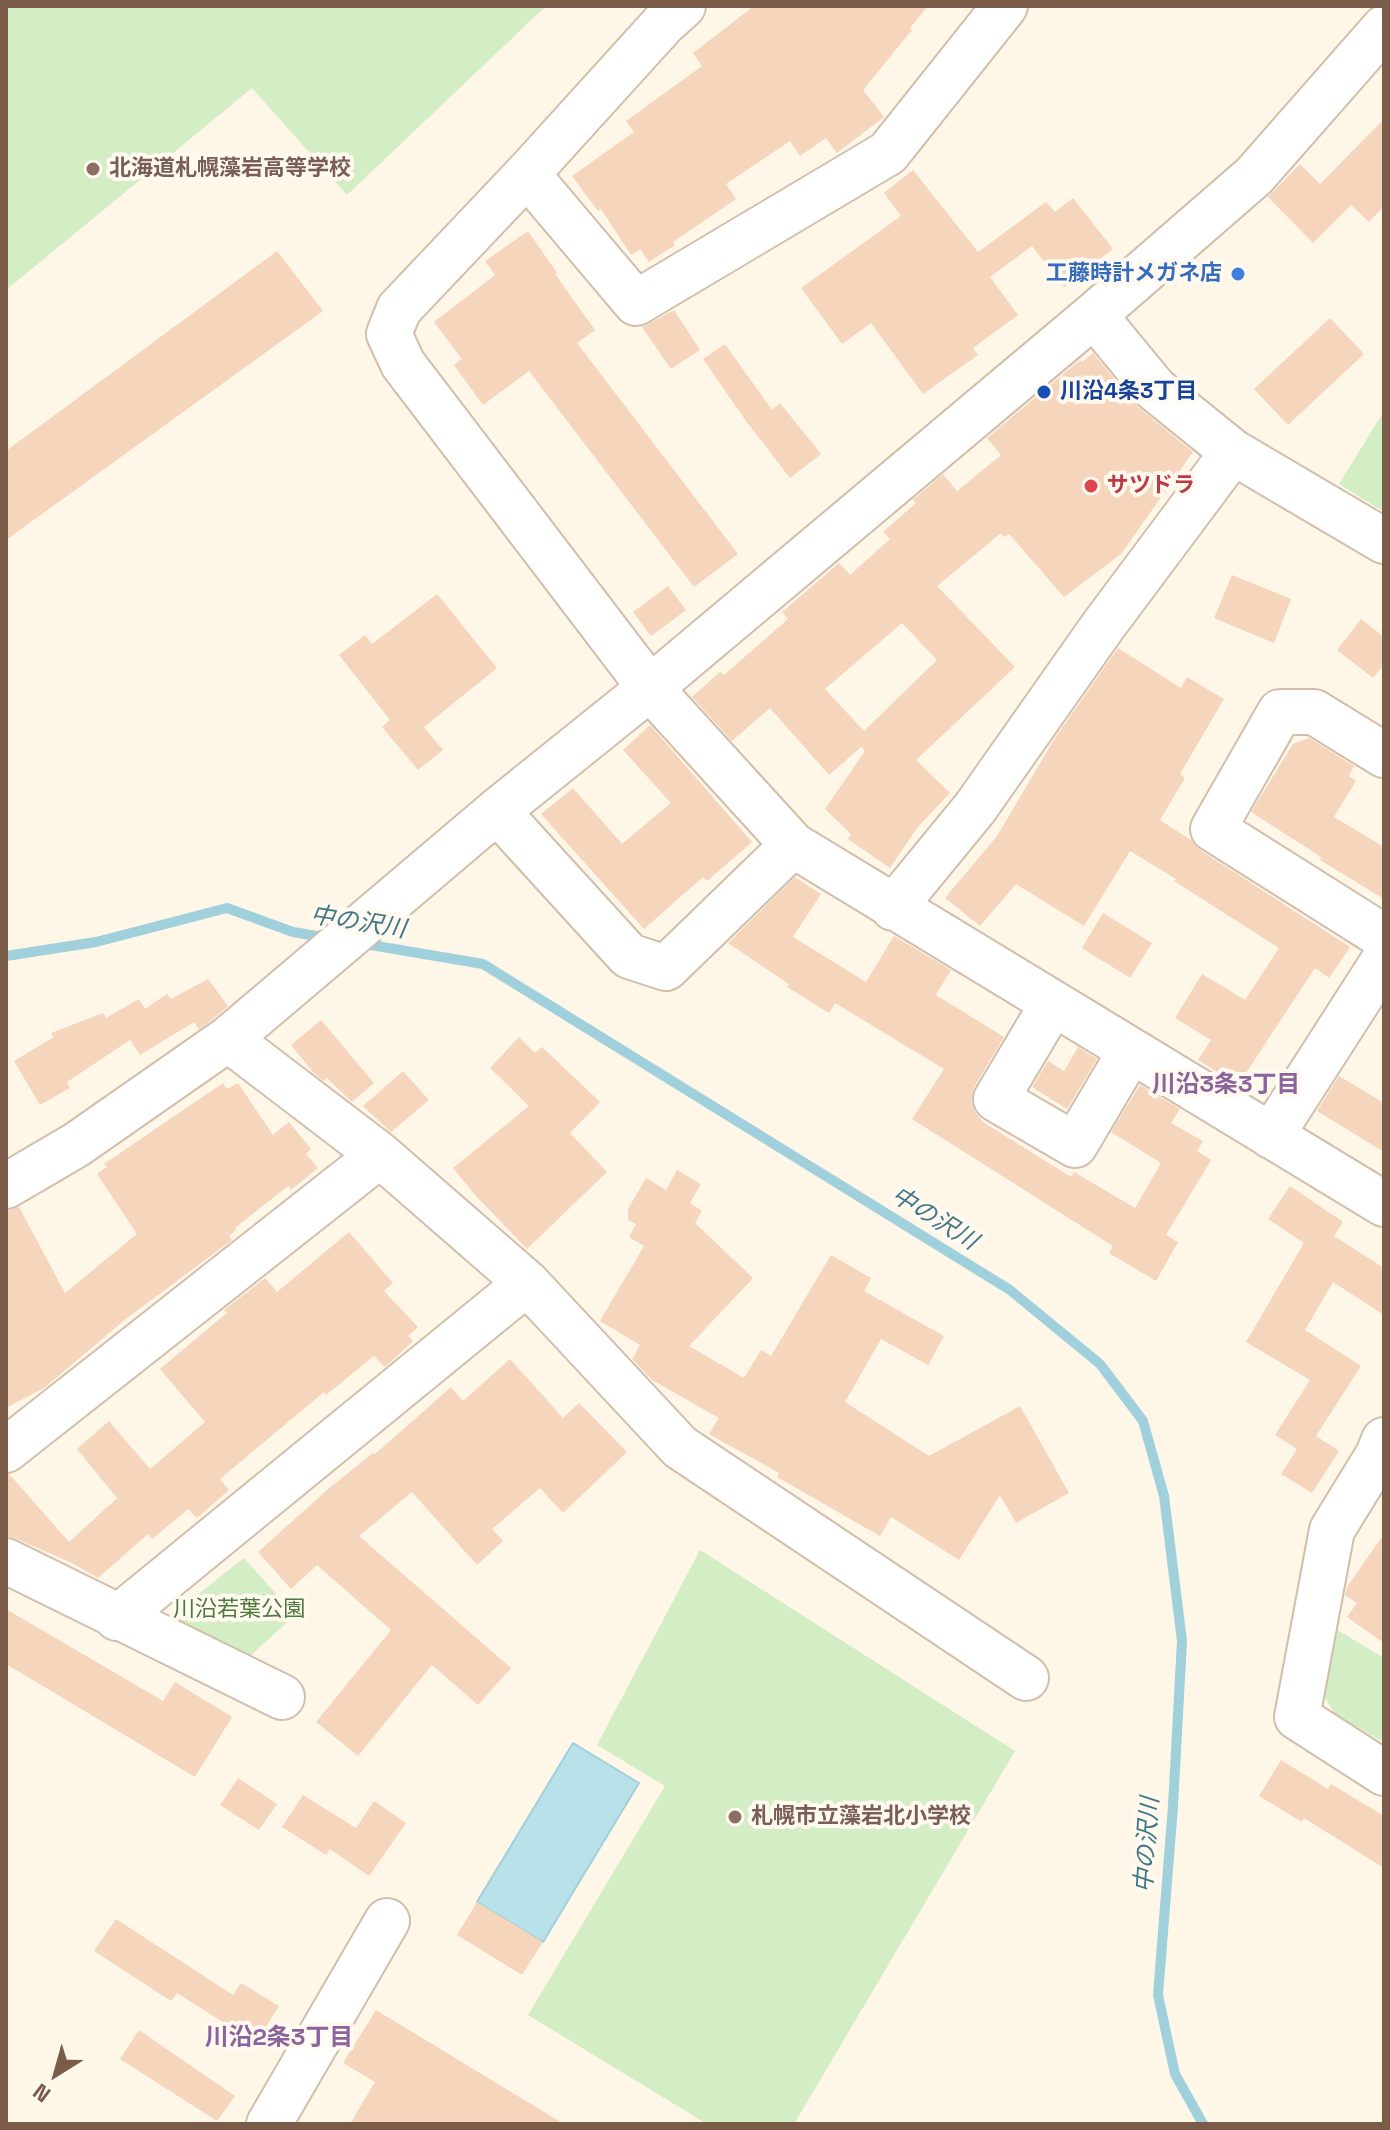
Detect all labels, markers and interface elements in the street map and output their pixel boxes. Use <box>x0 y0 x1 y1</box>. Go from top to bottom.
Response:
place label: 北海道札幌藻岩高等学校 <box>109 156 351 182</box>
marker: 北海道札幌藻岩高等学校 <box>84 160 102 178</box>
place label: 工藤時計メガネ店 <box>1046 261 1222 287</box>
marker: 工藤時計メガネ店 <box>1229 265 1247 283</box>
place label: 川沿4条3丁目 <box>1060 379 1197 405</box>
marker: 川沿4条3丁目 <box>1035 383 1053 401</box>
place label: サツドラ <box>1107 473 1195 499</box>
marker: サツドラ <box>1082 477 1100 495</box>
water label: 中の沢川 <box>308 901 408 945</box>
district label: 川沿3条3丁目 <box>1151 1071 1301 1099</box>
water label: 中の沢川 <box>886 1181 982 1257</box>
park label: 川沿若葉公園 <box>173 1597 305 1623</box>
water label: 中の沢川 <box>1130 1796 1166 1894</box>
place label: 札幌市立藻岩北小学校 <box>751 1804 971 1830</box>
marker: 札幌市立藻岩北小学校 <box>726 1808 744 1826</box>
district label: 川沿2条3丁目 <box>205 2024 353 2052</box>
north arrow <box>16 2034 96 2114</box>
text: N <box>27 2078 56 2109</box>

